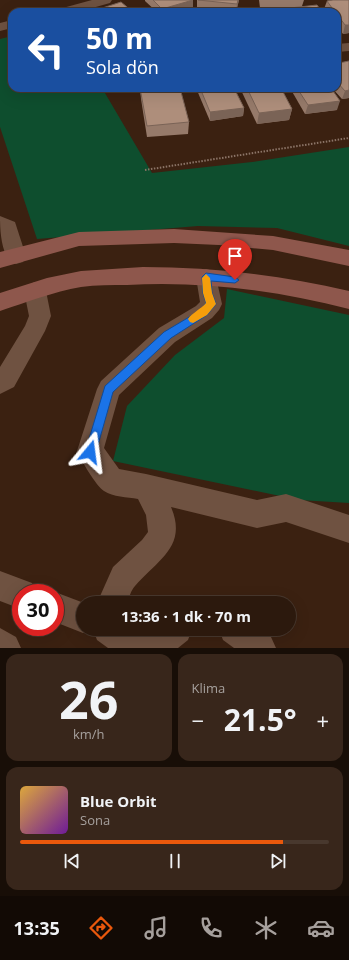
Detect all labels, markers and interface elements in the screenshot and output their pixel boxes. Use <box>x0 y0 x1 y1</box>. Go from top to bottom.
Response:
text: 50 m <box>86 19 153 57</box>
icon: left <box>20 24 72 76</box>
text: Sola dön <box>86 55 159 79</box>
pin <box>218 239 252 280</box>
icon: arrive <box>224 245 246 267</box>
position arrow <box>69 431 111 473</box>
speed limit sign: 30 <box>12 584 64 636</box>
text: 13:36 · 1 dk · 70 m <box>121 606 251 626</box>
text: 26 <box>59 663 118 734</box>
text: Klima <box>192 679 225 697</box>
text: 21.5° <box>224 699 297 740</box>
text: − <box>192 705 204 735</box>
text: + <box>316 705 329 735</box>
text: km/h <box>73 725 105 743</box>
text: Blue Orbit <box>80 791 157 811</box>
text: Sona <box>80 811 110 829</box>
icon: previous <box>61 850 83 872</box>
icon: pause <box>164 850 186 872</box>
icon: next <box>267 850 289 872</box>
icon: directions <box>87 914 115 942</box>
icon: music <box>142 914 170 942</box>
icon: phone <box>197 914 225 942</box>
icon: climate <box>252 914 280 942</box>
icon: car <box>307 914 335 942</box>
text: 13:35 <box>14 916 60 940</box>

